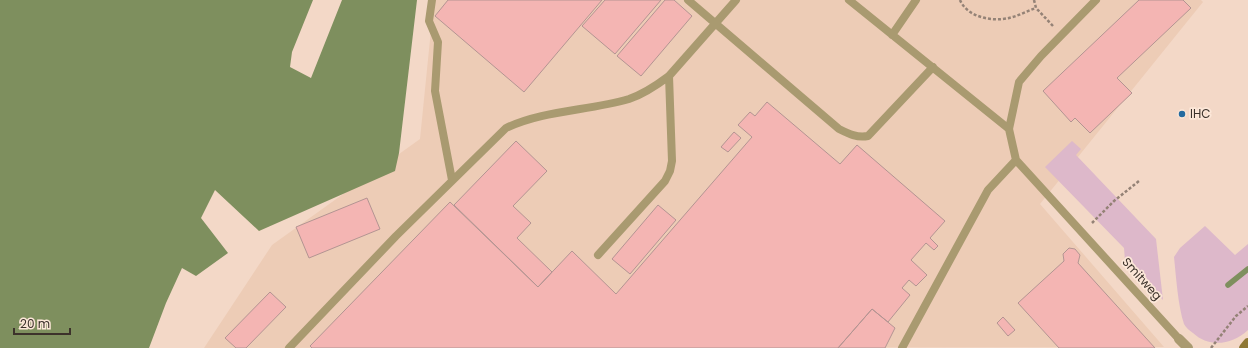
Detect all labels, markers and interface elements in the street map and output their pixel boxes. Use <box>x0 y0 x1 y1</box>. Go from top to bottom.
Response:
place label: IHC <box>1190 105 1211 122</box>
marker: IHC <box>1177 109 1187 119</box>
street label: Smitweg <box>1119 254 1166 304</box>
scale bar <box>14 310 70 336</box>
text: 20 m <box>20 315 50 332</box>

